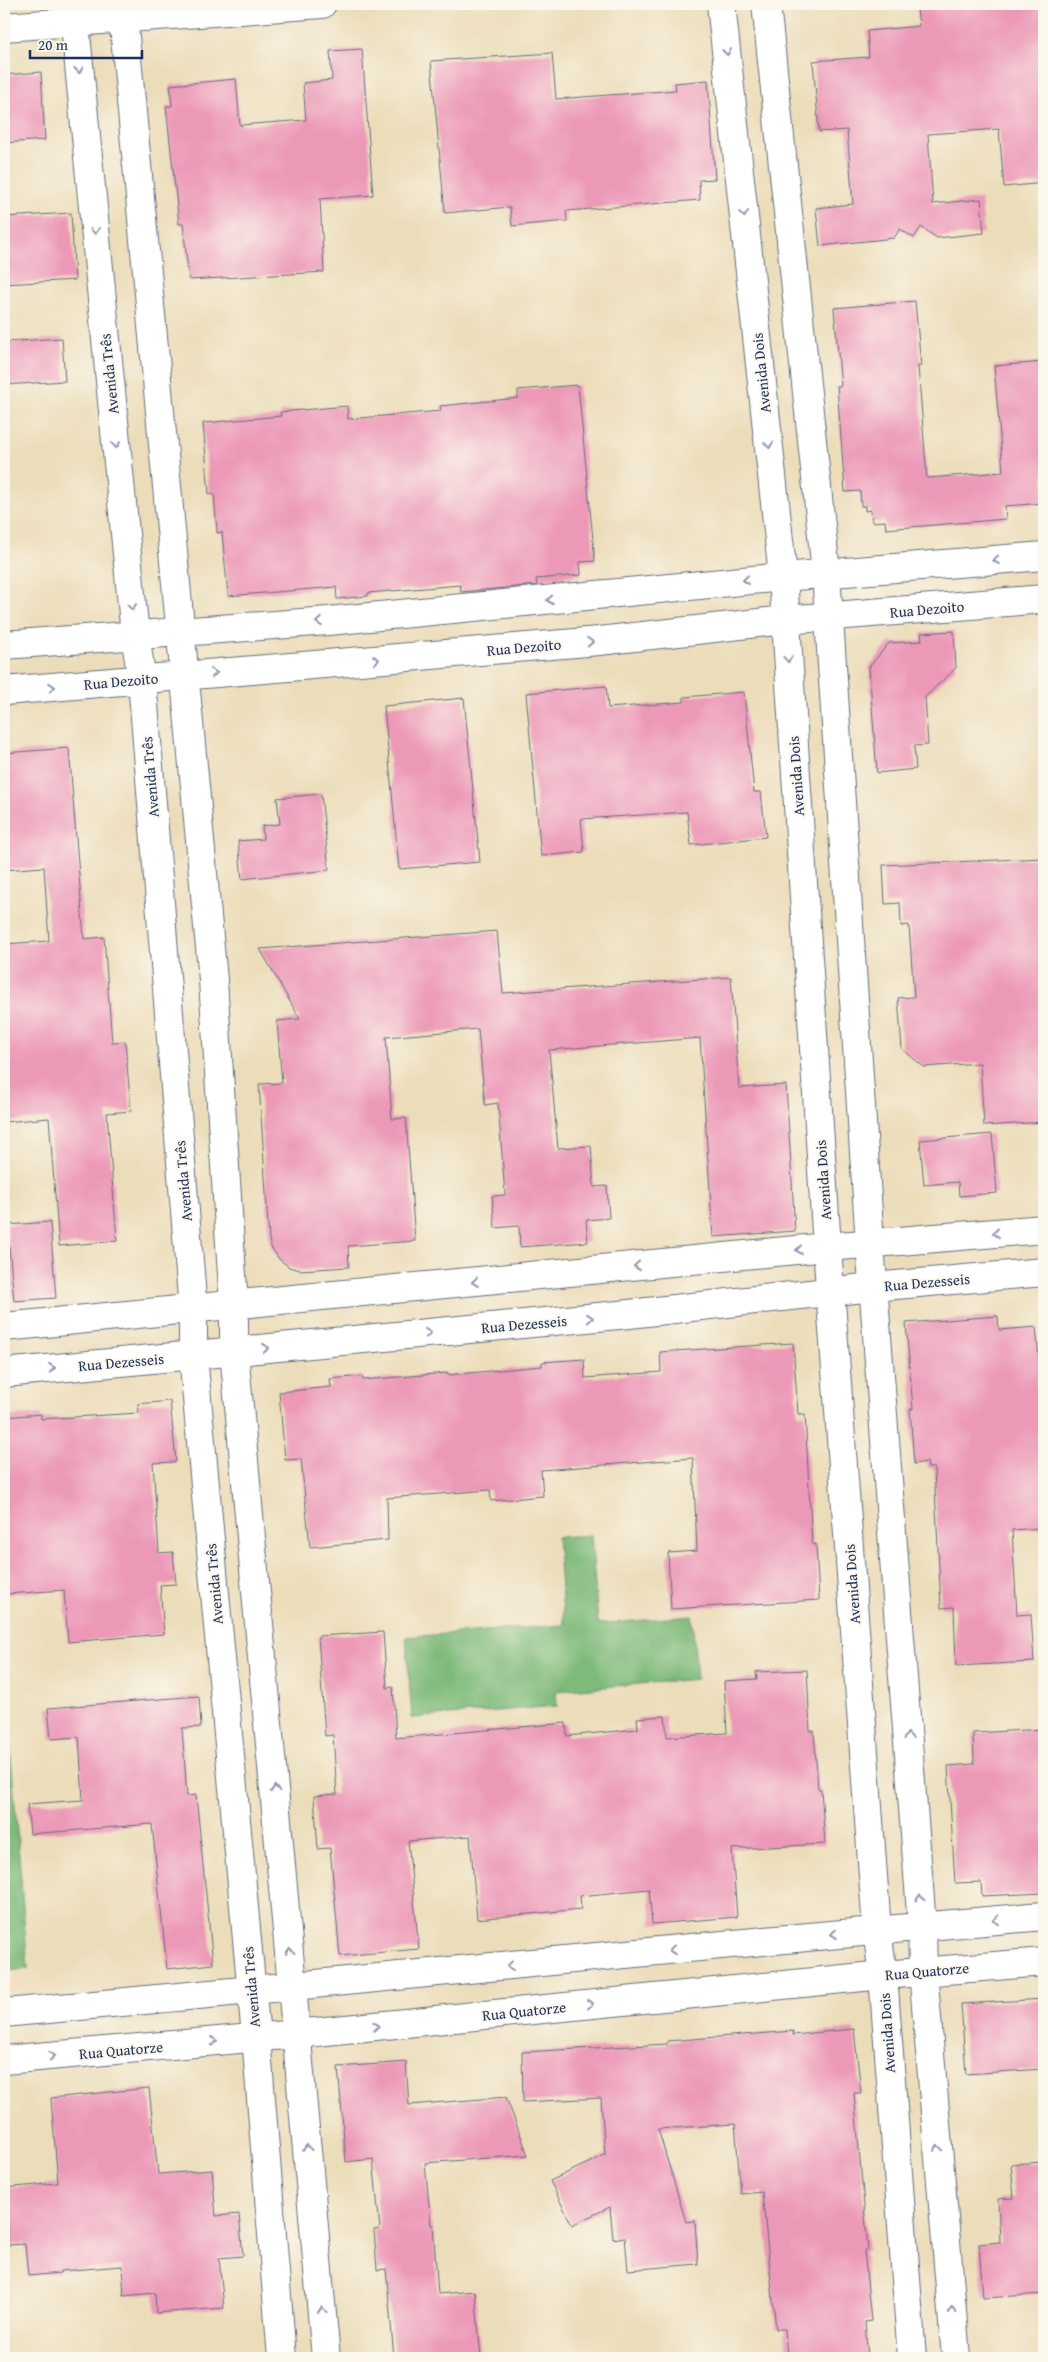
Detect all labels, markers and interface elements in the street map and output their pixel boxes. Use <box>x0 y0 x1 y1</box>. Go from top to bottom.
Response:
scale bar <box>30 28 142 60</box>
text: 20 m <box>38 34 69 55</box>
one-way arrow <box>721 49 732 57</box>
one-way arrow <box>73 66 84 74</box>
one-way arrow <box>738 210 749 218</box>
one-way arrow <box>89 228 100 236</box>
street label: Avenida Dois <box>746 332 776 414</box>
street label: Avenida Três <box>94 333 124 415</box>
one-way arrow <box>763 441 774 449</box>
one-way arrow <box>110 442 121 450</box>
one-way arrow <box>991 554 999 565</box>
one-way arrow <box>742 574 750 585</box>
one-way arrow <box>546 594 554 605</box>
street label: Rua Dezoito <box>889 595 965 623</box>
one-way arrow <box>126 603 137 611</box>
one-way arrow <box>314 616 322 627</box>
street label: Rua Dezoito <box>486 633 562 661</box>
one-way arrow <box>587 637 595 648</box>
one-way arrow <box>372 655 380 666</box>
one-way arrow <box>782 655 793 663</box>
street label: Rua Dezoito <box>83 667 159 695</box>
one-way arrow <box>211 668 219 679</box>
one-way arrow <box>49 682 57 693</box>
street label: Avenida Dois <box>783 735 809 817</box>
street label: Avenida Três <box>136 736 164 818</box>
street label: Avenida Dois <box>810 1139 836 1221</box>
street label: Avenida Três <box>169 1140 197 1222</box>
one-way arrow <box>991 1228 999 1239</box>
one-way arrow <box>795 1244 803 1255</box>
one-way arrow <box>633 1260 641 1271</box>
street label: Rua Dezesseis <box>883 1268 971 1296</box>
one-way arrow <box>471 1276 479 1287</box>
street label: Rua Dezesseis <box>480 1310 568 1338</box>
one-way arrow <box>586 1313 594 1324</box>
one-way arrow <box>424 1328 432 1339</box>
one-way arrow <box>263 1343 271 1354</box>
street label: Rua Dezesseis <box>77 1348 165 1376</box>
one-way arrow <box>49 1363 57 1374</box>
street label: Avenida Três <box>200 1543 228 1625</box>
street label: Avenida Dois <box>839 1543 865 1625</box>
one-way arrow <box>902 1732 913 1740</box>
one-way arrow <box>270 1785 281 1793</box>
one-way arrow <box>915 1894 926 1902</box>
one-way arrow <box>991 1915 999 1926</box>
one-way arrow <box>829 1928 837 1939</box>
one-way arrow <box>668 1944 676 1955</box>
street label: Avenida Três <box>237 1946 265 2028</box>
one-way arrow <box>285 1947 296 1955</box>
street label: Rua Quatorze <box>884 1957 970 1985</box>
one-way arrow <box>506 1960 514 1971</box>
street label: Avenida Dois <box>874 1992 900 2074</box>
street label: Rua Quatorze <box>481 1996 567 2026</box>
one-way arrow <box>586 1999 594 2010</box>
one-way arrow <box>372 2021 380 2032</box>
street label: Rua Quatorze <box>78 2036 164 2064</box>
one-way arrow <box>210 2036 218 2047</box>
one-way arrow <box>49 2051 57 2062</box>
one-way arrow <box>933 2143 944 2151</box>
one-way arrow <box>302 2144 313 2152</box>
one-way arrow <box>317 2305 328 2313</box>
one-way arrow <box>947 2305 958 2313</box>

